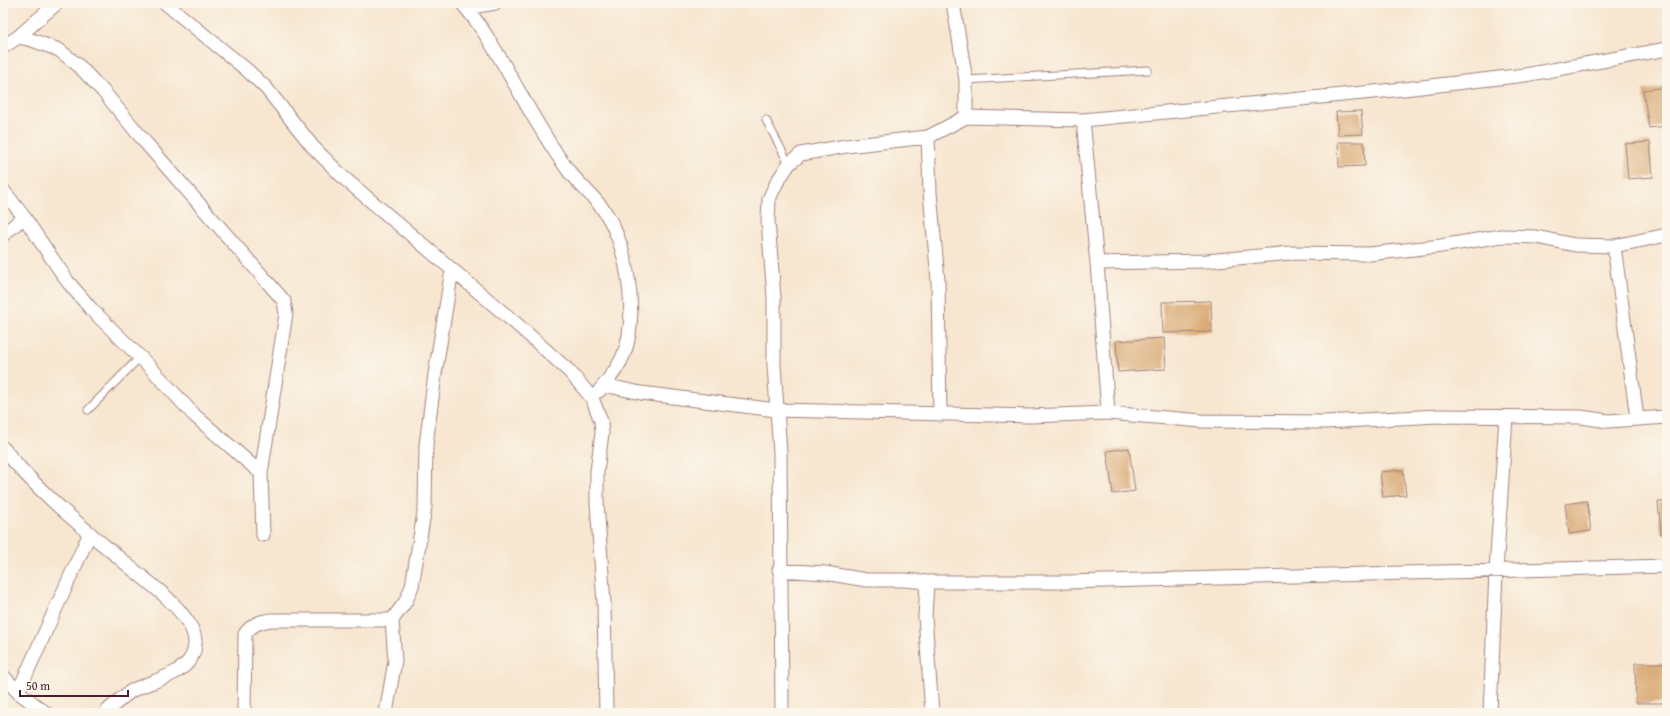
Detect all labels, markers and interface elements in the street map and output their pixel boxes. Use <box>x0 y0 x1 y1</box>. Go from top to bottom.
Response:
scale bar <box>20 672 128 698</box>
text: 50 m <box>26 677 50 694</box>

